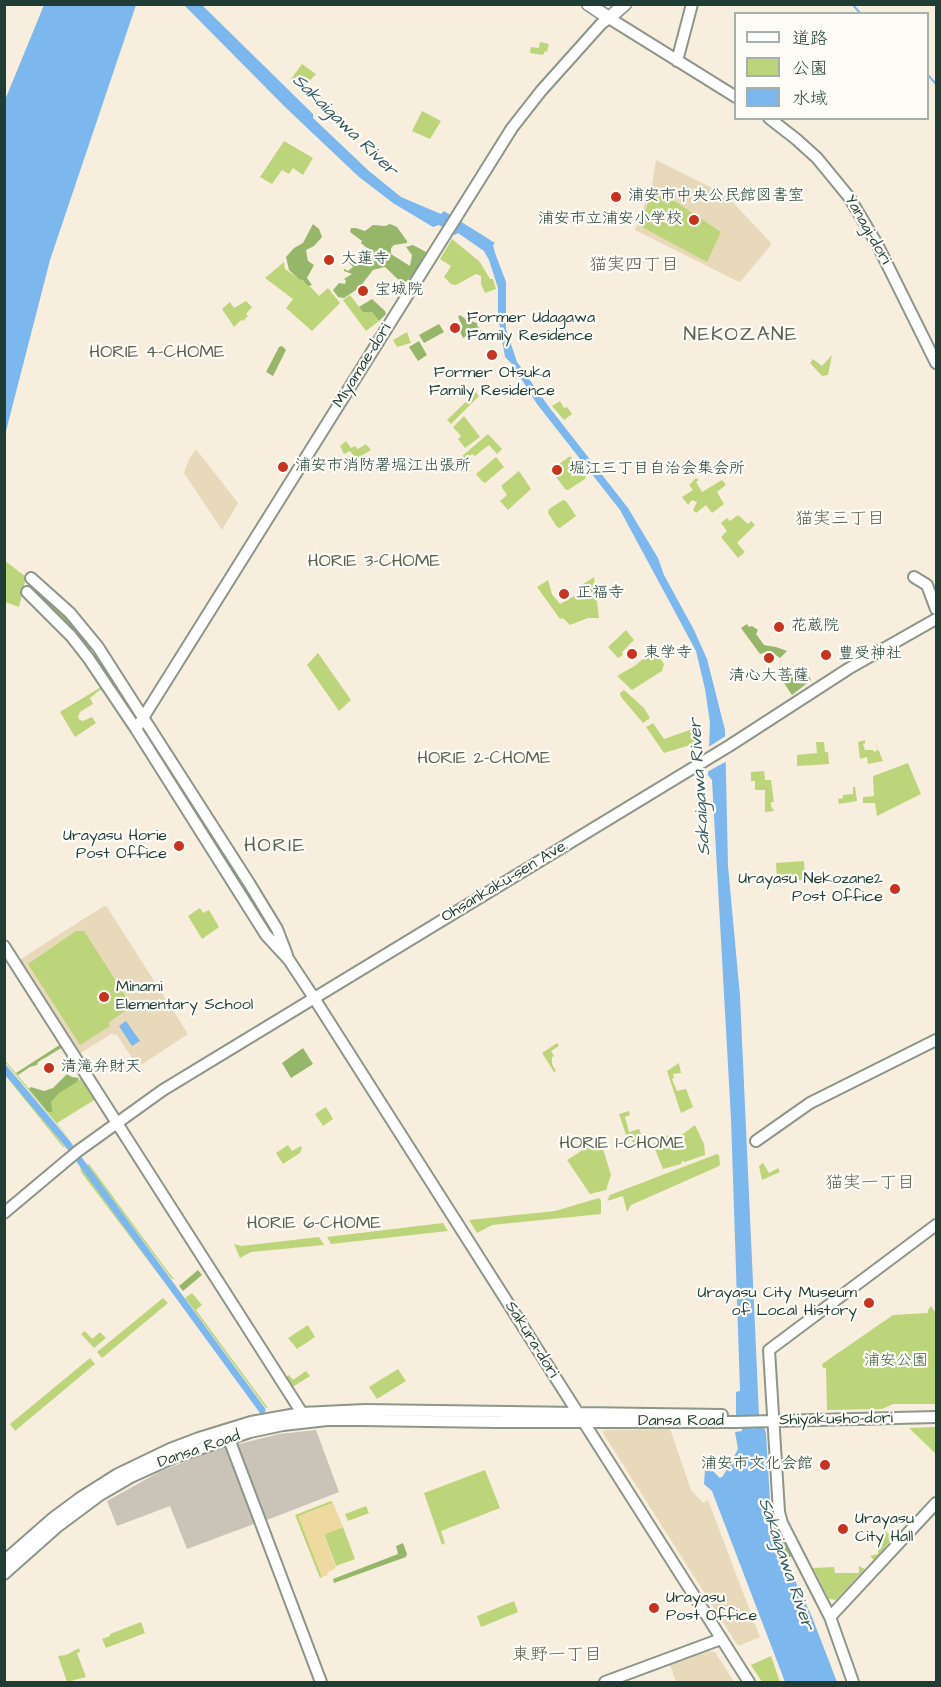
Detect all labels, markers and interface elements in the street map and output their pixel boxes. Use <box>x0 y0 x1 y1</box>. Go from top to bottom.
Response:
legend <box>734 12 929 120</box>
text: 道路 <box>792 26 828 51</box>
text: 公園 <box>792 56 828 81</box>
water label: Sakaigawa River <box>287 70 401 182</box>
text: 水域 <box>792 86 828 111</box>
place label: 浦安市中央公民館図書室 <box>628 187 804 207</box>
marker: 浦安市中央公民館図書室 <box>609 190 623 204</box>
street label: Yanagi-dori <box>839 192 895 268</box>
place label: 浦安市立浦安小学校 <box>538 210 682 230</box>
marker: 浦安市立浦安小学校 <box>687 213 701 227</box>
place label: 大蓮寺 <box>341 250 389 270</box>
marker: 大蓮寺 <box>322 253 336 267</box>
district label: 猫実四丁目 <box>589 255 679 277</box>
place label: 宝城院 <box>375 281 423 301</box>
marker: 宝城院 <box>356 284 370 298</box>
place label: Former Udagawa Family Residence <box>467 309 595 347</box>
street label: Miyamae-dori <box>330 321 396 411</box>
marker: Former Udagawa Family Residence <box>448 321 462 335</box>
district label: NEKOZANE <box>684 324 798 348</box>
district label: HORIE 4-CHOME <box>80 342 234 364</box>
marker: Former Otsuka Family Residence <box>485 348 499 362</box>
place label: Former Otsuka Family Residence <box>429 364 555 402</box>
place label: 浦安市消防署堀江出張所 <box>295 457 471 477</box>
marker: 浦安市消防署堀江出張所 <box>276 460 290 474</box>
place label: 堀江三丁目自治会集会所 <box>569 460 745 480</box>
marker: 堀江三丁目自治会集会所 <box>550 463 564 477</box>
district label: 猫実三丁目 <box>795 509 885 531</box>
district label: HORIE 3-CHOME <box>298 551 450 573</box>
place label: 正福寺 <box>576 584 624 604</box>
marker: 正福寺 <box>557 587 571 601</box>
place label: 花蔵院 <box>791 617 839 637</box>
marker: 花蔵院 <box>772 620 786 634</box>
place label: 東学寺 <box>644 644 692 664</box>
place label: 豊受神社 <box>838 645 902 665</box>
marker: 東学寺 <box>625 647 639 661</box>
marker: 豊受神社 <box>819 648 833 662</box>
marker: 清心大菩薩 <box>762 651 776 665</box>
place label: 清心大菩薩 <box>729 667 809 687</box>
water label: Sakaigawa River <box>685 718 717 856</box>
district label: HORIE 2-CHOME <box>407 748 561 770</box>
place label: Urayasu Horie Post Office <box>63 827 167 865</box>
district label: HORIE <box>244 835 306 859</box>
street label: Ohsankaku-sen Ave. <box>438 837 572 927</box>
marker: Urayasu Horie Post Office <box>172 839 186 853</box>
place label: Urayasu Nekozane2 Post Office <box>738 870 883 908</box>
marker: Urayasu Nekozane2 Post Office <box>888 882 902 896</box>
place label: Minami Elementary School <box>116 978 253 1016</box>
marker: Minami Elementary School <box>97 990 111 1004</box>
place label: 清滝弁財天 <box>61 1058 141 1078</box>
marker: 清滝弁財天 <box>42 1061 56 1075</box>
district label: HORIE 1-CHOME <box>549 1133 695 1155</box>
district label: 猫実一丁目 <box>825 1173 915 1195</box>
district label: HORIE 6-CHOME <box>237 1213 391 1235</box>
place label: Urayasu City Museum of Local History <box>698 1284 857 1322</box>
marker: Urayasu City Museum of Local History <box>862 1296 876 1310</box>
street label: Sakura-dori <box>500 1298 562 1382</box>
park label: 浦安公園 <box>864 1352 928 1372</box>
street label: Shiyakusho-dori <box>779 1409 893 1431</box>
street label: Dansa Road <box>638 1412 724 1432</box>
street label: Dansa Road <box>155 1427 243 1473</box>
place label: 浦安市文化会館 <box>701 1455 813 1475</box>
marker: 浦安市文化会館 <box>818 1458 832 1472</box>
water label: Sakaigawa River <box>752 1495 818 1633</box>
place label: Urayasu City Hall <box>855 1510 914 1548</box>
marker: Urayasu City Hall <box>836 1522 850 1536</box>
place label: Urayasu Post Office <box>666 1589 757 1627</box>
marker: Urayasu Post Office <box>647 1601 661 1615</box>
district label: 東野一丁目 <box>512 1645 602 1667</box>

